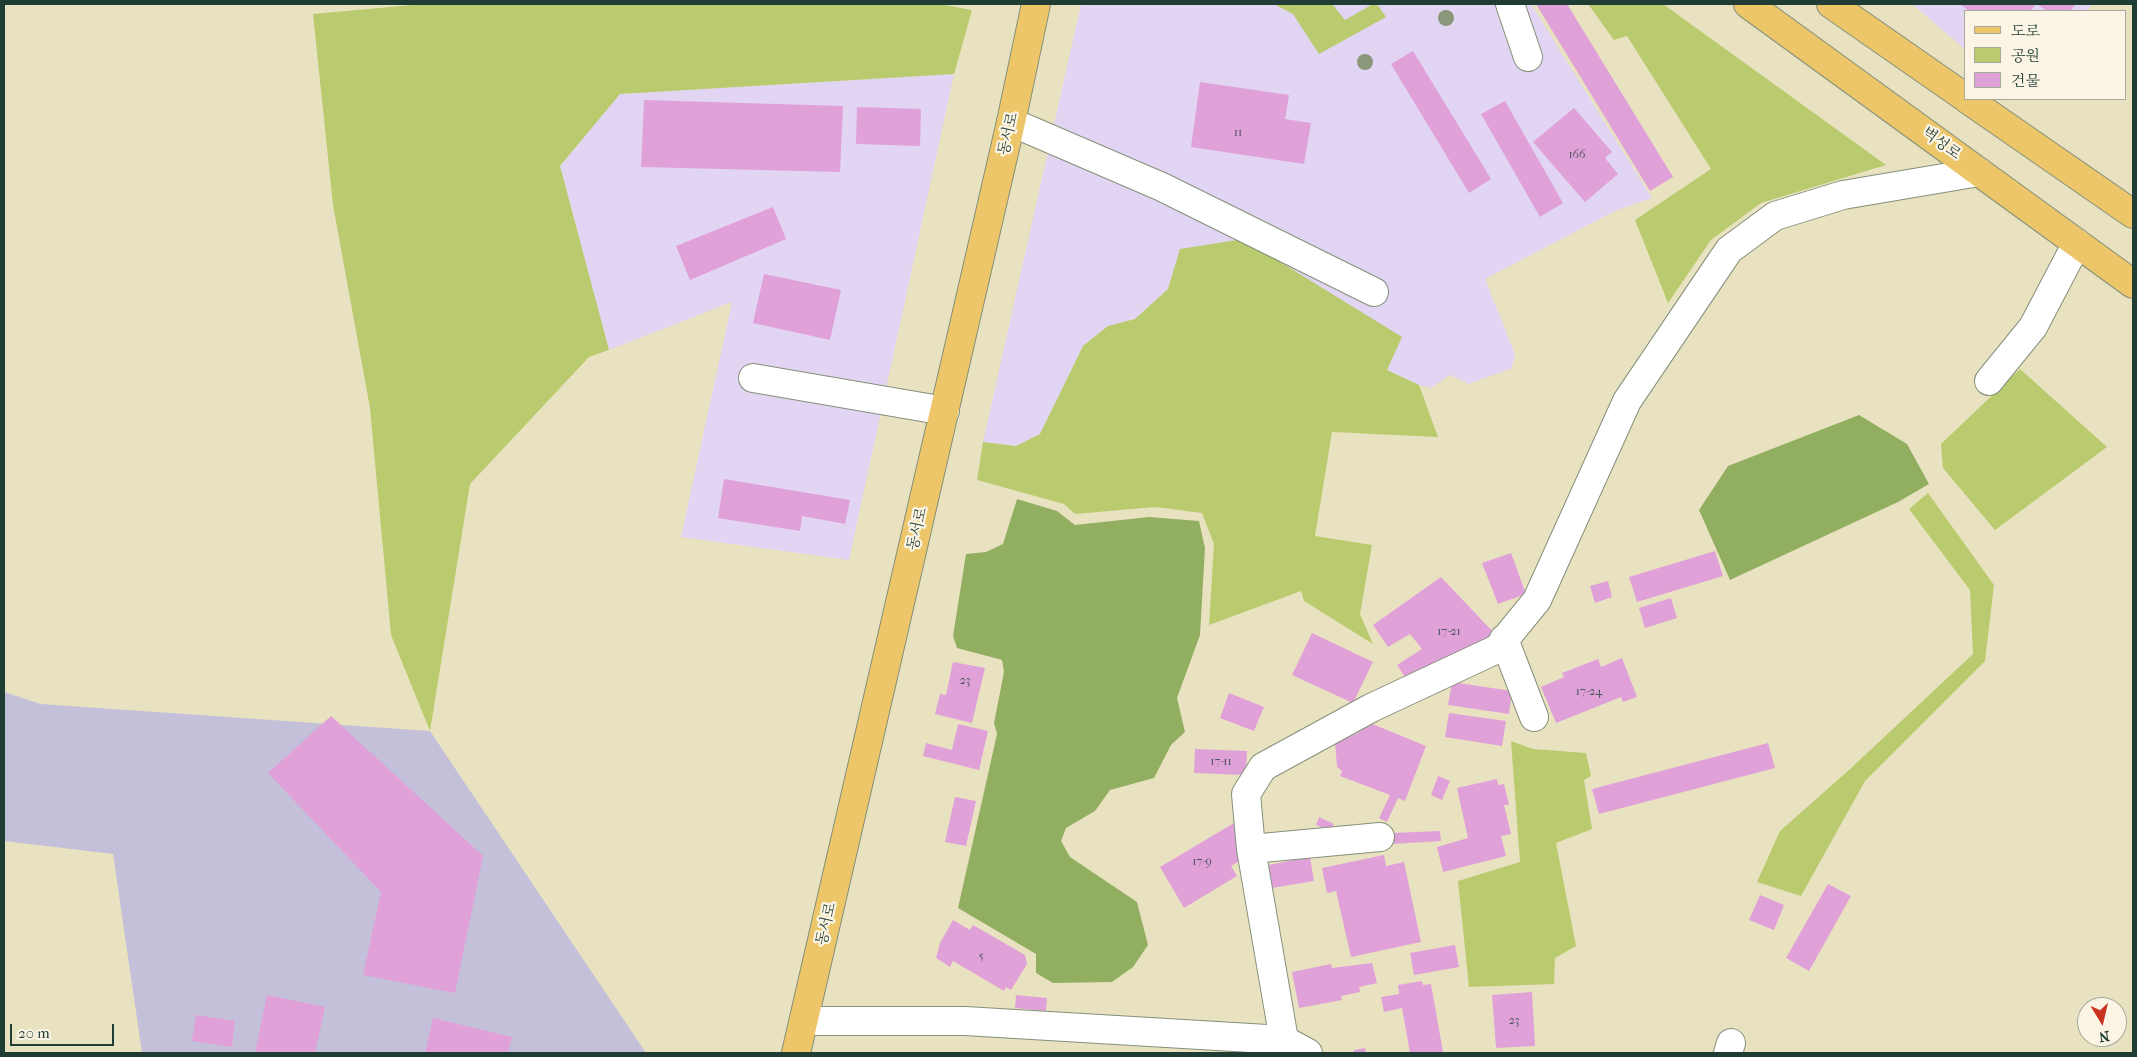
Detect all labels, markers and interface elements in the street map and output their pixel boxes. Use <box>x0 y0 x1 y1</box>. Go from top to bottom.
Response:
legend <box>1964 10 2127 100</box>
text: 도로 <box>2011 22 2040 40</box>
text: 공원 <box>2011 47 2040 65</box>
text: 건물 <box>2011 72 2040 90</box>
street label: 동서로 <box>995 111 1023 157</box>
street label: 벽성로 <box>1918 124 1964 164</box>
house number: 11 <box>1234 126 1242 140</box>
house number: 166 <box>1568 148 1586 162</box>
street label: 동서로 <box>904 506 932 552</box>
house number: 17-21 <box>1437 625 1461 639</box>
house number: 23 <box>959 674 971 688</box>
house number: 17-24 <box>1576 685 1602 699</box>
house number: 17-11 <box>1210 755 1232 769</box>
house number: 17-9 <box>1192 855 1212 869</box>
street label: 동서로 <box>813 901 841 947</box>
house number: 5 <box>978 950 984 964</box>
north arrow <box>2077 997 2127 1047</box>
scale bar <box>12 1014 116 1046</box>
house number: 23 <box>1508 1014 1520 1028</box>
text: 20 m <box>18 1024 50 1042</box>
text: N <box>2098 1027 2111 1046</box>

